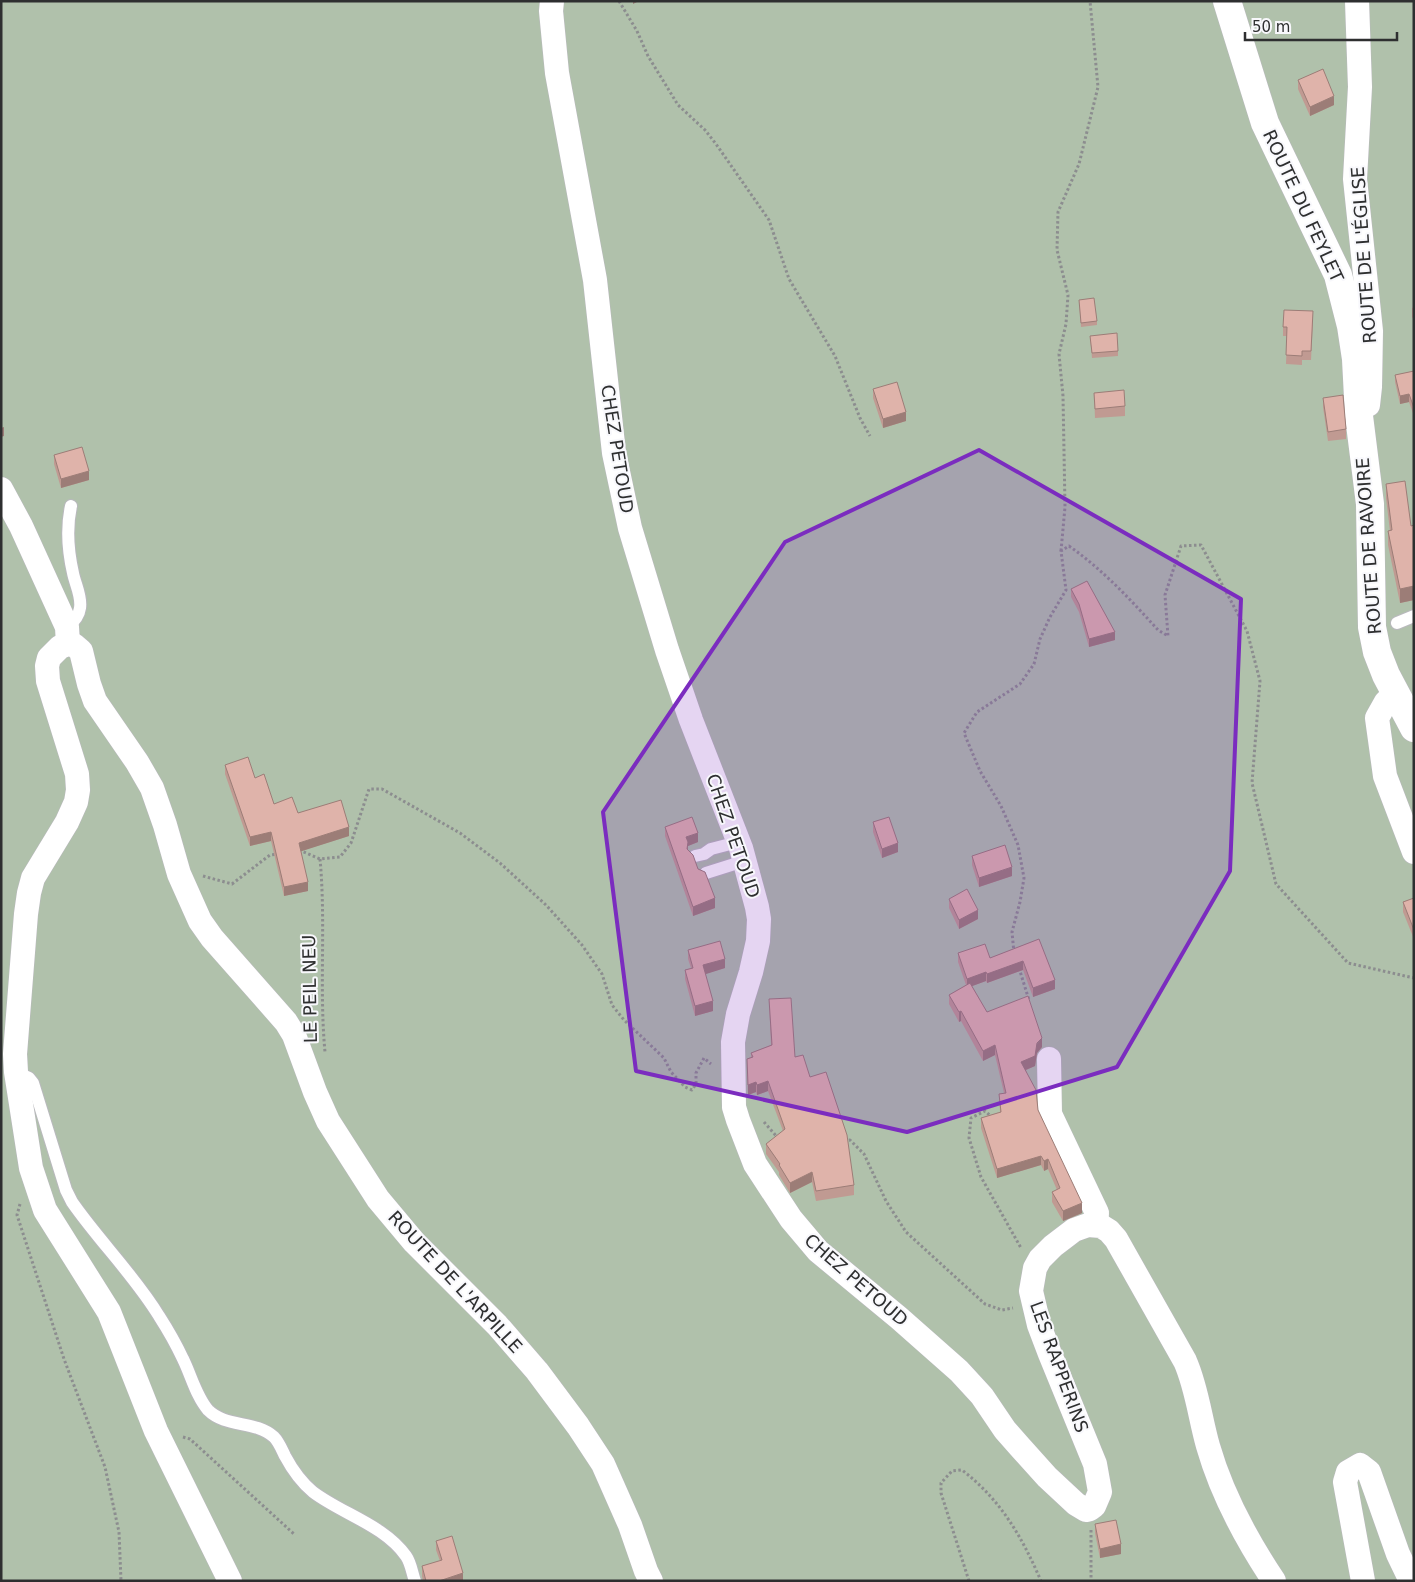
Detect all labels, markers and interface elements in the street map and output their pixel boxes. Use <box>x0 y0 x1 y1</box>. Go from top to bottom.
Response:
scale bar <box>1245 10 1398 42</box>
text: 50 m <box>1252 18 1290 36</box>
street label: ROUTE DU FEYLET <box>1259 126 1348 286</box>
street label: ROUTE DE L'ÉGLISE <box>1347 166 1380 344</box>
street label: CHEZ PETOUD <box>597 383 638 515</box>
street label: ROUTE DE RAVOIRE <box>1352 457 1385 635</box>
street label: CHEZ PETOUD <box>702 771 765 901</box>
street label: LE PEIL NEU <box>298 935 321 1043</box>
street label: ROUTE DE L'ARPILLE <box>384 1206 527 1357</box>
street label: CHEZ PETOUD <box>800 1229 912 1330</box>
street label: LES RAPPERINS <box>1026 1298 1093 1435</box>

